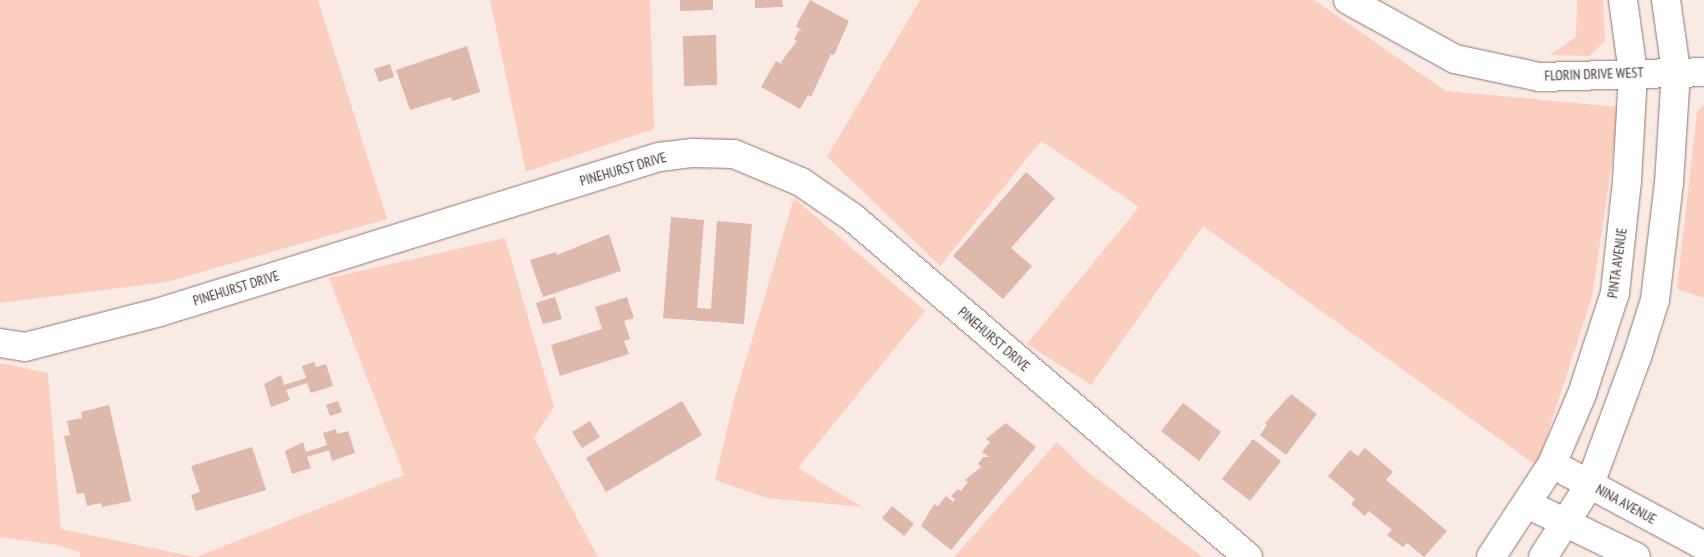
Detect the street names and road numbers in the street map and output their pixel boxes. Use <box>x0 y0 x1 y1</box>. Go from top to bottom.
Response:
street label: FLORIN DRIVE WEST <box>1544 64 1644 84</box>
street label: PINEHURST DRIVE <box>578 149 668 189</box>
street label: PINTA AVENUE <box>1604 226 1630 300</box>
street label: PINEHURST DRIVE <box>191 267 281 309</box>
street label: PINEHURST DRIVE <box>955 303 1033 375</box>
street label: NINA AVENUE <box>1592 480 1660 528</box>

